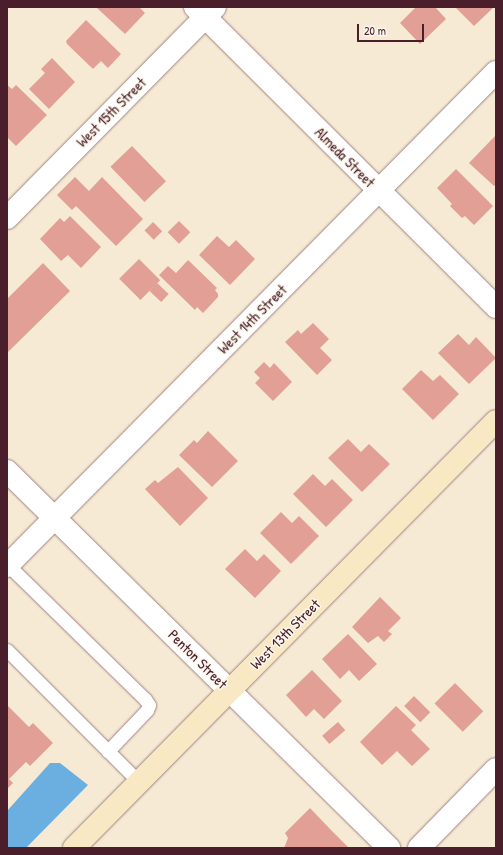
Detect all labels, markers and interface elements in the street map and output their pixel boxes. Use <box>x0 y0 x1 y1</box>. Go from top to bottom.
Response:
scale bar <box>359 16 426 42</box>
text: 20 m <box>364 22 386 39</box>
street label: West 15th Street <box>72 73 150 151</box>
street label: Almeda Street <box>311 123 379 191</box>
street label: West 14th Street <box>214 281 290 357</box>
street label: West 13th Street <box>246 595 324 673</box>
street label: Penton Street <box>165 626 231 692</box>

